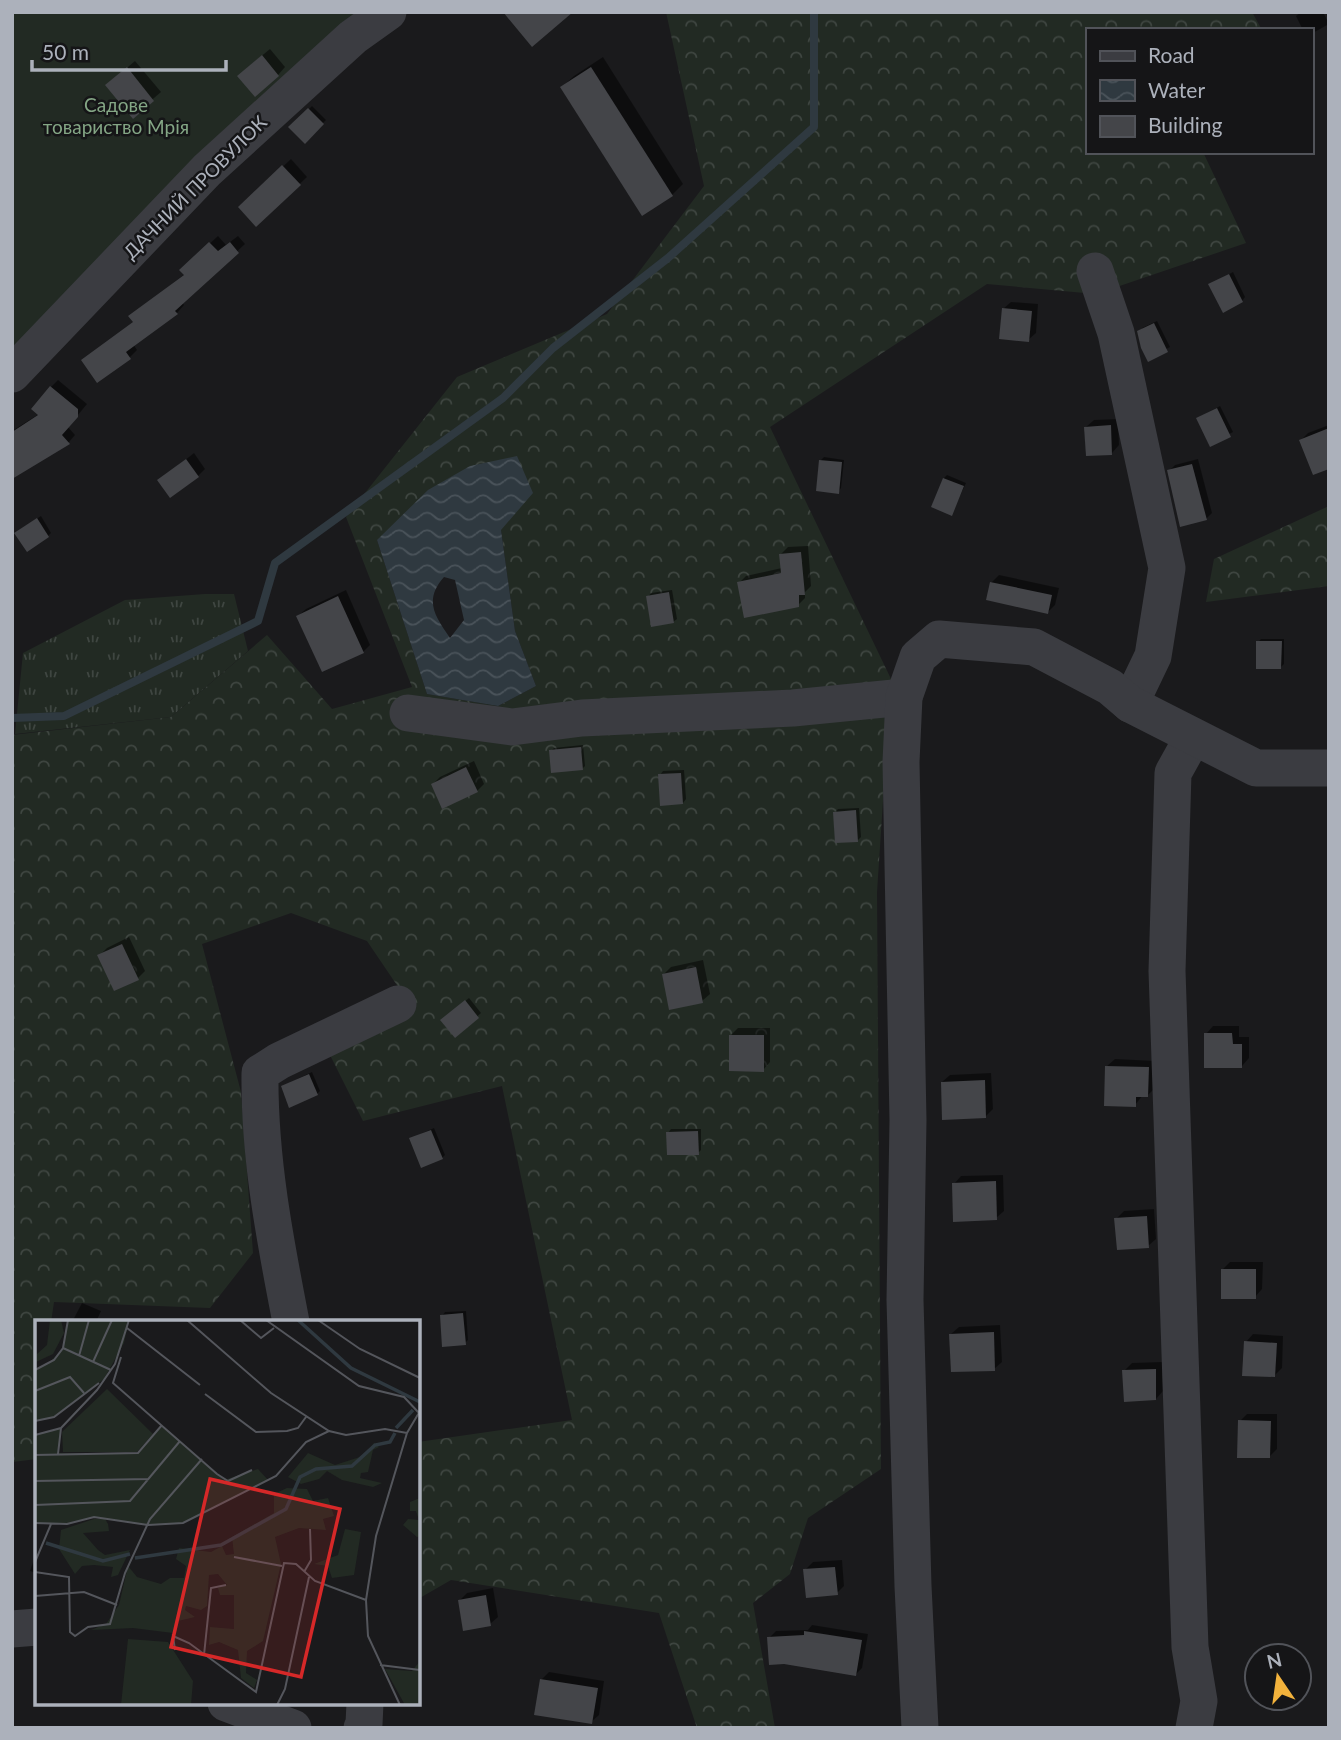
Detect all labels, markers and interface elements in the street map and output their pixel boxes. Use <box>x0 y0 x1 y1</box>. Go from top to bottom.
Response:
scale bar <box>32 28 226 72</box>
legend <box>1086 28 1313 154</box>
text: 50 m <box>42 39 89 64</box>
text: Road <box>1148 42 1195 67</box>
text: Water <box>1148 77 1205 102</box>
park label: Садове товариство Мрія <box>43 93 189 138</box>
street label: ДАЧНИЙ ПРОВУЛОК <box>118 110 271 263</box>
text: Building <box>1148 112 1223 137</box>
inset map <box>35 1320 420 1705</box>
north arrow <box>1243 1642 1313 1712</box>
text: N <box>1264 1647 1284 1673</box>

